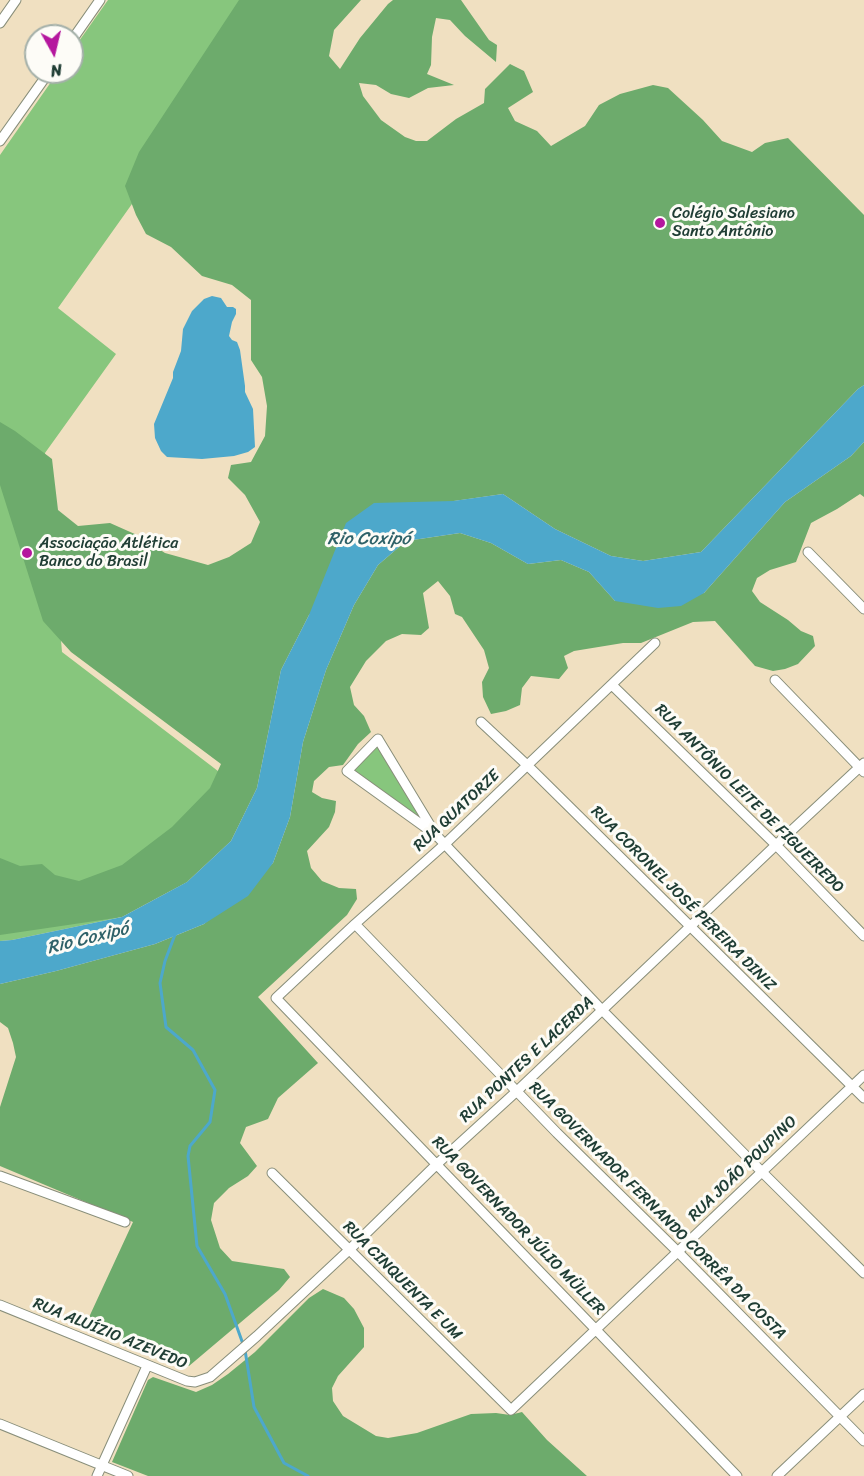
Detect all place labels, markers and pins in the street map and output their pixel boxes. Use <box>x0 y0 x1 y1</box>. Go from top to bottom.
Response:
place label: Colégio Salesiano Santo Antônio <box>672 204 795 242</box>
marker: Colégio Salesiano Santo Antônio <box>653 216 667 230</box>
place label: Associação Atlética Banco do Brasil <box>39 534 178 572</box>
marker: Associação Atlética Banco do Brasil <box>20 546 34 560</box>

